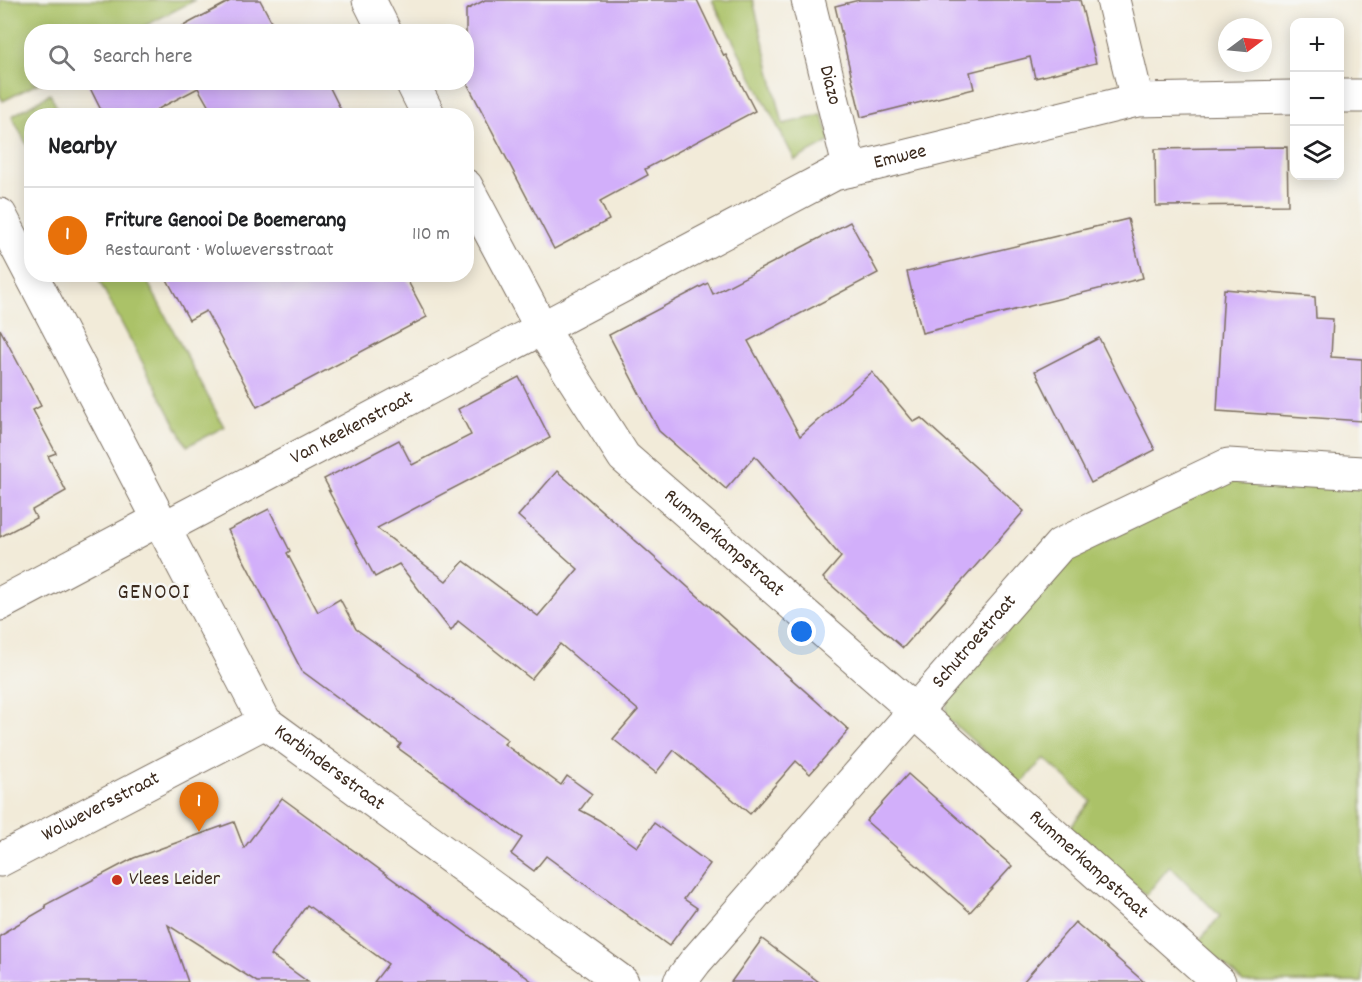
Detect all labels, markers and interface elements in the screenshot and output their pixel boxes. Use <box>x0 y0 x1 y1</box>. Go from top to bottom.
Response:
north arrow <box>1218 18 1272 72</box>
map controls <box>1290 18 1344 180</box>
button: + <box>1290 18 1344 72</box>
search box <box>24 24 474 90</box>
icon: search <box>45 41 78 74</box>
text: Search here <box>93 42 192 73</box>
street label: Diazo <box>811 63 848 108</box>
button: − <box>1290 72 1344 126</box>
button: layers <box>1290 126 1344 180</box>
text: Nearby <box>48 129 116 166</box>
street label: Emwee <box>871 138 930 178</box>
text: Friture Genooi De Boemerang <box>105 206 346 237</box>
text: 1 <box>65 221 70 249</box>
text: 110 m <box>412 221 450 249</box>
text: Restaurant · Wolweversstraat <box>105 237 334 265</box>
street label: Van Keekenstraat <box>286 384 419 473</box>
street label: Rummerkampstraat <box>657 483 790 604</box>
district label: GENOOI <box>117 578 191 609</box>
street label: Schutroestraat <box>926 589 1024 695</box>
your location <box>787 617 816 646</box>
street label: Karbindersstraat <box>268 719 390 818</box>
street label: Wolweversstraat <box>37 765 165 850</box>
pin: 1 <box>180 782 218 832</box>
street label: Rummerkampstraat <box>1022 804 1154 926</box>
place label: Vlees Leider <box>129 866 221 894</box>
marker: Vlees Leider <box>110 873 124 887</box>

